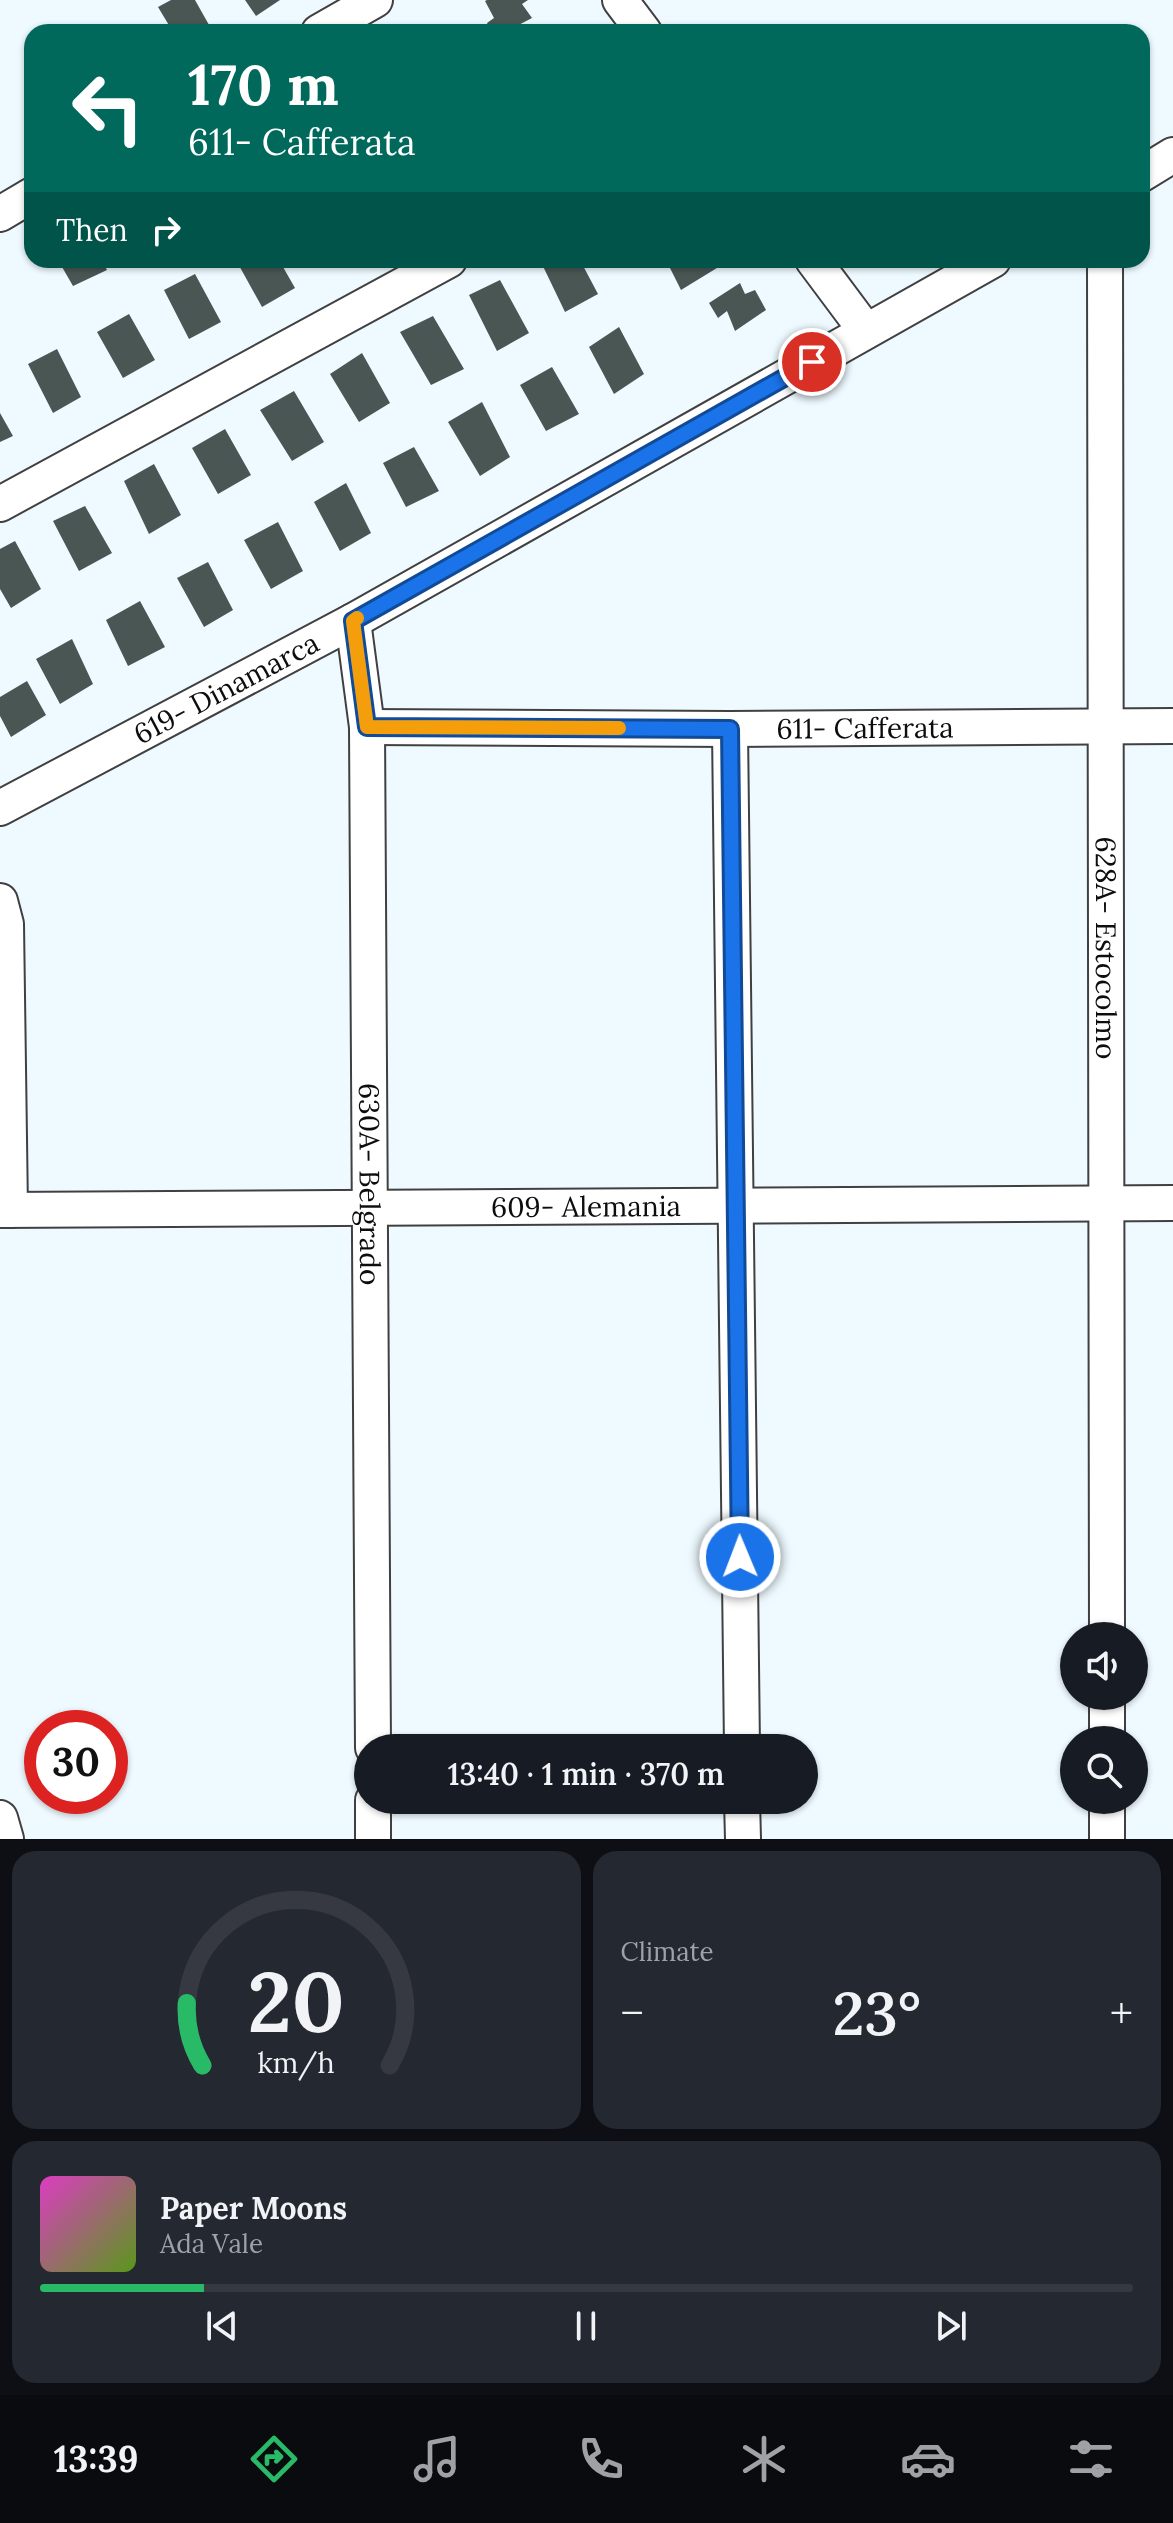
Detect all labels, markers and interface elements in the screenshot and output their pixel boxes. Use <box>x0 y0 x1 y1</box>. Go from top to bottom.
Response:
text: 170 m <box>188 49 339 120</box>
icon: left <box>56 56 160 160</box>
text: 611- Cafferata <box>188 119 416 165</box>
icon: right <box>144 208 188 252</box>
text: Then <box>56 211 128 249</box>
pin <box>778 328 846 396</box>
icon: arrive <box>790 340 834 384</box>
street label: 619- Dinamarca <box>127 624 325 752</box>
street label: 611- Cafferata <box>776 709 954 747</box>
street label: 628A- Estocolmo <box>1088 837 1124 1059</box>
street label: 630A- Belgrado <box>351 1083 388 1285</box>
street label: 609- Alemania <box>491 1188 681 1225</box>
position arrow <box>698 1515 782 1599</box>
map controls <box>1060 1622 1148 1814</box>
button: sound <box>1060 1622 1148 1710</box>
speed limit sign: 30 <box>24 1710 128 1814</box>
button: search <box>1060 1726 1148 1814</box>
text: 13:40 · 1 min · 370 m <box>448 1755 724 1793</box>
text: Climate <box>621 1935 714 1968</box>
text: 20 <box>248 1948 345 2055</box>
text: 23° <box>832 1975 921 2051</box>
text: − <box>621 1985 644 2041</box>
text: + <box>1110 1985 1133 2041</box>
text: km/h <box>258 2044 335 2081</box>
text: Paper Moons <box>160 2189 347 2227</box>
text: Ada Vale <box>160 2227 263 2260</box>
icon: previous <box>200 2304 244 2348</box>
icon: pause <box>564 2304 608 2348</box>
icon: next <box>929 2304 973 2348</box>
icon: directions <box>246 2431 302 2487</box>
icon: music <box>409 2431 465 2487</box>
icon: phone <box>573 2431 629 2487</box>
icon: climate <box>736 2431 792 2487</box>
icon: car <box>900 2431 956 2487</box>
icon: filters <box>1063 2431 1119 2487</box>
text: 13:39 <box>54 2436 138 2482</box>

